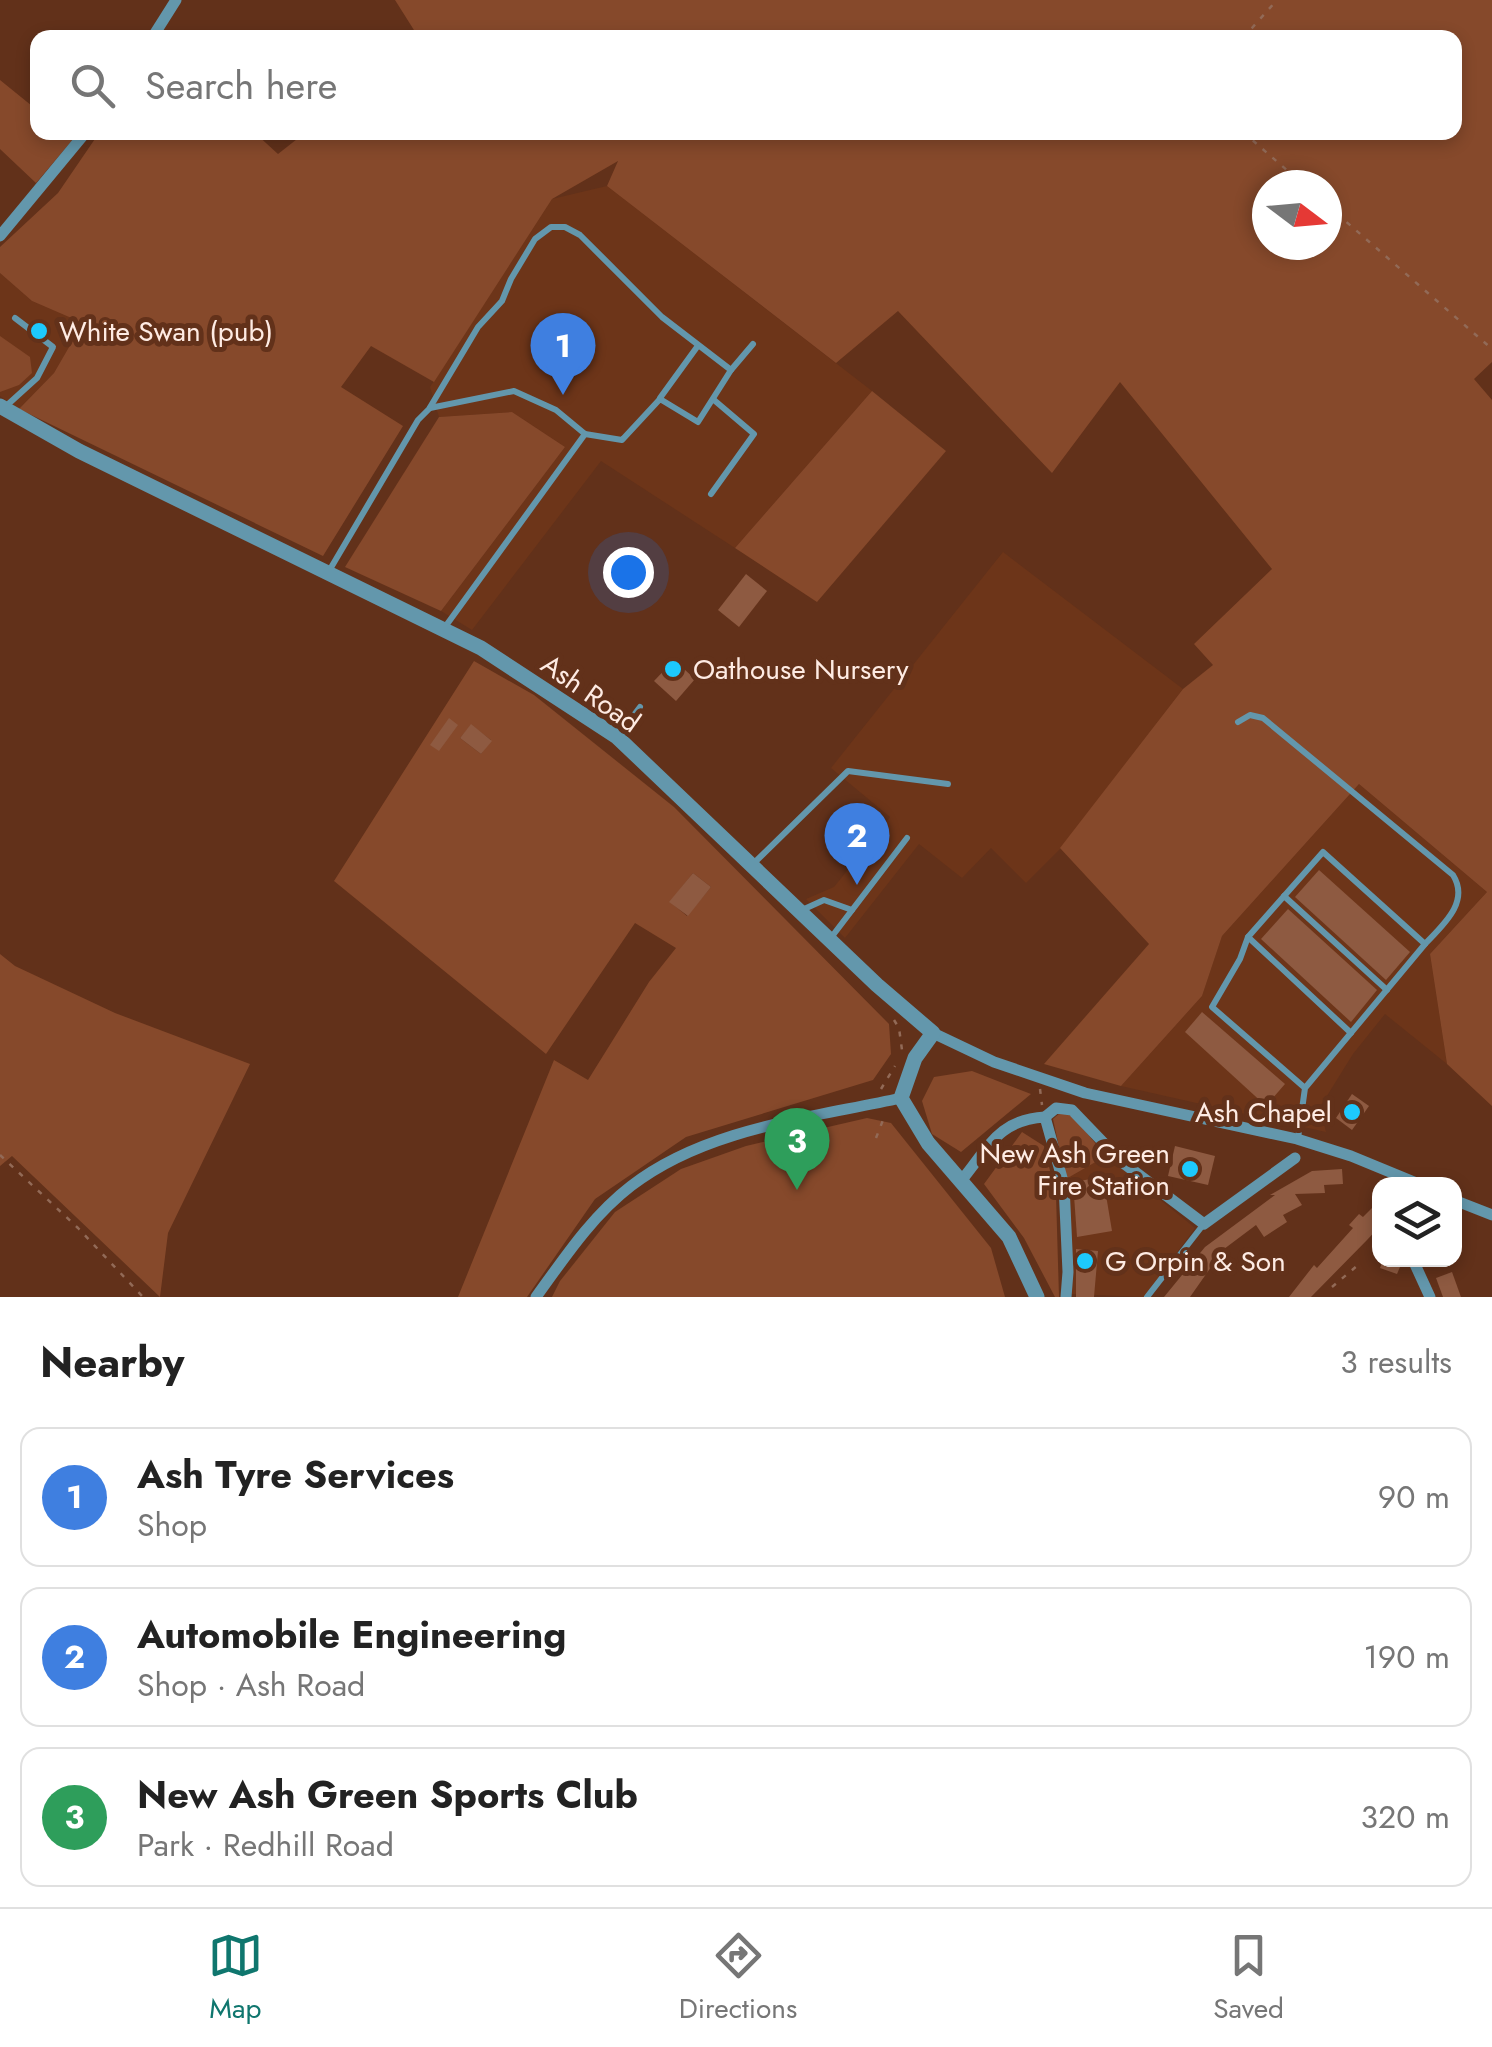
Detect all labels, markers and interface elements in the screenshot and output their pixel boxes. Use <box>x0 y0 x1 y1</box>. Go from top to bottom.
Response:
search box <box>30 30 1462 140</box>
icon: search <box>65 58 120 113</box>
text: Search here <box>145 58 337 113</box>
north arrow <box>1252 170 1342 260</box>
place label: White Swan (pub) <box>59 311 273 352</box>
pin: 1 <box>530 312 596 395</box>
marker: White Swan (pub) <box>28 320 50 342</box>
your location <box>603 547 654 598</box>
street label: Ash Road <box>533 644 649 743</box>
place label: Oathouse Nursery <box>693 649 909 690</box>
marker: Oathouse Nursery <box>662 658 684 680</box>
pin: 2 <box>824 802 890 885</box>
place label: Ash Chapel <box>1195 1092 1332 1133</box>
marker: Ash Chapel <box>1341 1101 1363 1123</box>
pin: 3 <box>764 1108 830 1190</box>
place label: New Ash Green Fire Station <box>980 1133 1170 1206</box>
marker: New Ash Green Fire Station <box>1179 1158 1201 1180</box>
map controls <box>1372 1177 1462 1267</box>
button: layers <box>1372 1177 1462 1267</box>
place label: G Orpin & Son <box>1105 1241 1286 1282</box>
marker: G Orpin & Son <box>1074 1250 1096 1272</box>
text: Nearby <box>40 1332 184 1393</box>
text: 3 results <box>1340 1339 1452 1385</box>
text: Ash Tyre Services <box>137 1447 454 1502</box>
text: 1 <box>66 1474 83 1520</box>
text: 90 m <box>1378 1474 1450 1520</box>
text: Shop <box>137 1502 207 1548</box>
text: Automobile Engineering <box>137 1607 566 1662</box>
text: 2 <box>64 1634 85 1680</box>
text: 190 m <box>1363 1634 1450 1680</box>
text: Shop · Ash Road <box>137 1662 365 1708</box>
text: New Ash Green Sports Club <box>137 1767 638 1822</box>
text: 3 <box>65 1794 84 1840</box>
text: 320 m <box>1361 1794 1450 1840</box>
text: Park · Redhill Road <box>137 1822 394 1868</box>
tab: Map <box>208 1928 263 2029</box>
tab: Directions <box>679 1928 797 2029</box>
tab: Saved <box>1213 1928 1284 2029</box>

